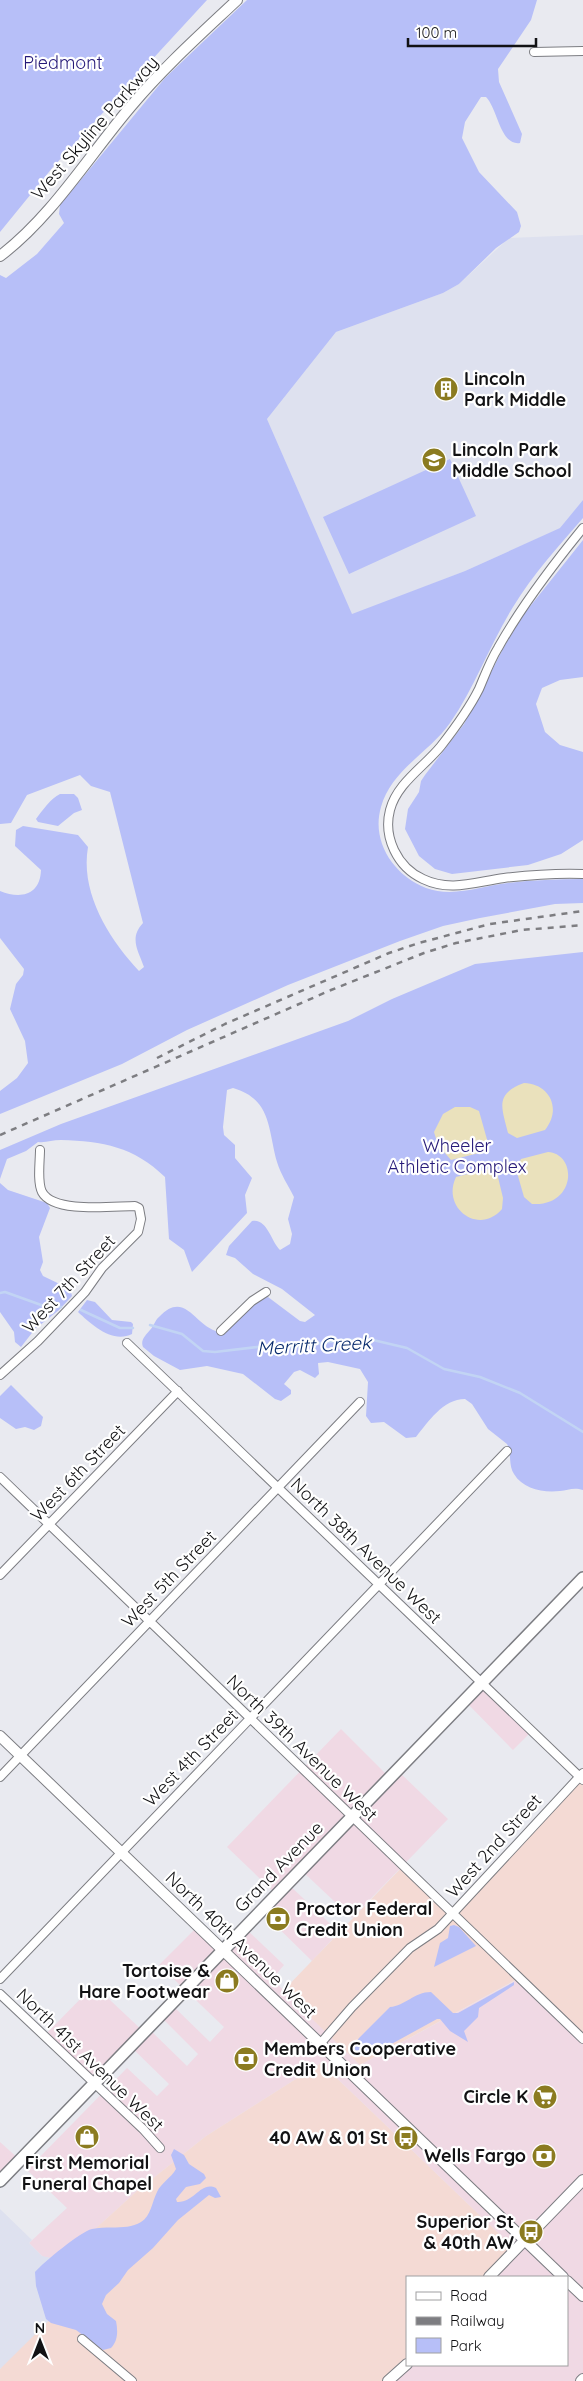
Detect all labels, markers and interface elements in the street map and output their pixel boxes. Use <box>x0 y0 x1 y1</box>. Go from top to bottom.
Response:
scale bar <box>408 15 536 47</box>
text: 100 m <box>416 23 457 42</box>
park label: Piedmont <box>23 51 103 74</box>
street label: West Skyline Parkway <box>26 51 163 204</box>
place label: Lincoln Park Middle <box>464 367 566 411</box>
building icon: Lincoln Park Middle <box>433 376 459 402</box>
place label: Lincoln Park Middle School <box>452 438 572 482</box>
school or university icon: Lincoln Park Middle School <box>421 447 447 473</box>
park label: Wheeler Athletic Complex <box>388 1134 527 1178</box>
street label: West 7th Street <box>17 1230 120 1338</box>
water label: Merritt Creek <box>256 1330 373 1360</box>
street label: West 6th Street <box>25 1419 130 1526</box>
street label: North 38th Avenue West <box>286 1473 447 1629</box>
street label: West 5th Street <box>116 1525 221 1632</box>
street label: North 39th Avenue West <box>222 1669 383 1826</box>
street label: West 4th Street <box>138 1704 243 1811</box>
street label: West 2nd Street <box>441 1789 546 1902</box>
street label: Grand Avenue <box>229 1816 328 1917</box>
street label: North 40th Avenue West <box>161 1866 322 2023</box>
place label: Proctor Federal Credit Union <box>296 1897 432 1941</box>
bank icon: Proctor Federal Credit Union <box>265 1906 291 1932</box>
place label: Tortoise & Hare Footwear <box>79 1959 210 2003</box>
shop icon: Tortoise & Hare Footwear <box>214 1968 240 1994</box>
street label: North 41st Avenue West <box>12 1983 169 2136</box>
place label: Members Cooperative Credit Union <box>264 2037 456 2081</box>
bank icon: Members Cooperative Credit Union <box>233 2046 259 2072</box>
supermarket icon: Circle K <box>532 2084 558 2110</box>
place label: Circle K <box>464 2085 528 2108</box>
shop icon: First Memorial Funeral Chapel <box>74 2124 100 2150</box>
bus stop icon: 40 AW & 01 St <box>393 2125 419 2151</box>
place label: 40 AW & 01 St <box>269 2126 388 2149</box>
bank icon: Wells Fargo <box>531 2143 557 2169</box>
place label: Wells Fargo <box>424 2144 526 2167</box>
place label: First Memorial Funeral Chapel <box>22 2151 152 2195</box>
place label: Superior St & 40th AW <box>417 2210 514 2254</box>
bus stop icon: Superior St & 40th AW <box>518 2219 544 2245</box>
legend <box>406 2276 568 2366</box>
text: Road <box>450 2286 487 2305</box>
text: Railway <box>450 2311 505 2330</box>
north arrow <box>15 2316 65 2366</box>
text: N <box>35 2319 45 2337</box>
text: Park <box>450 2336 482 2355</box>

